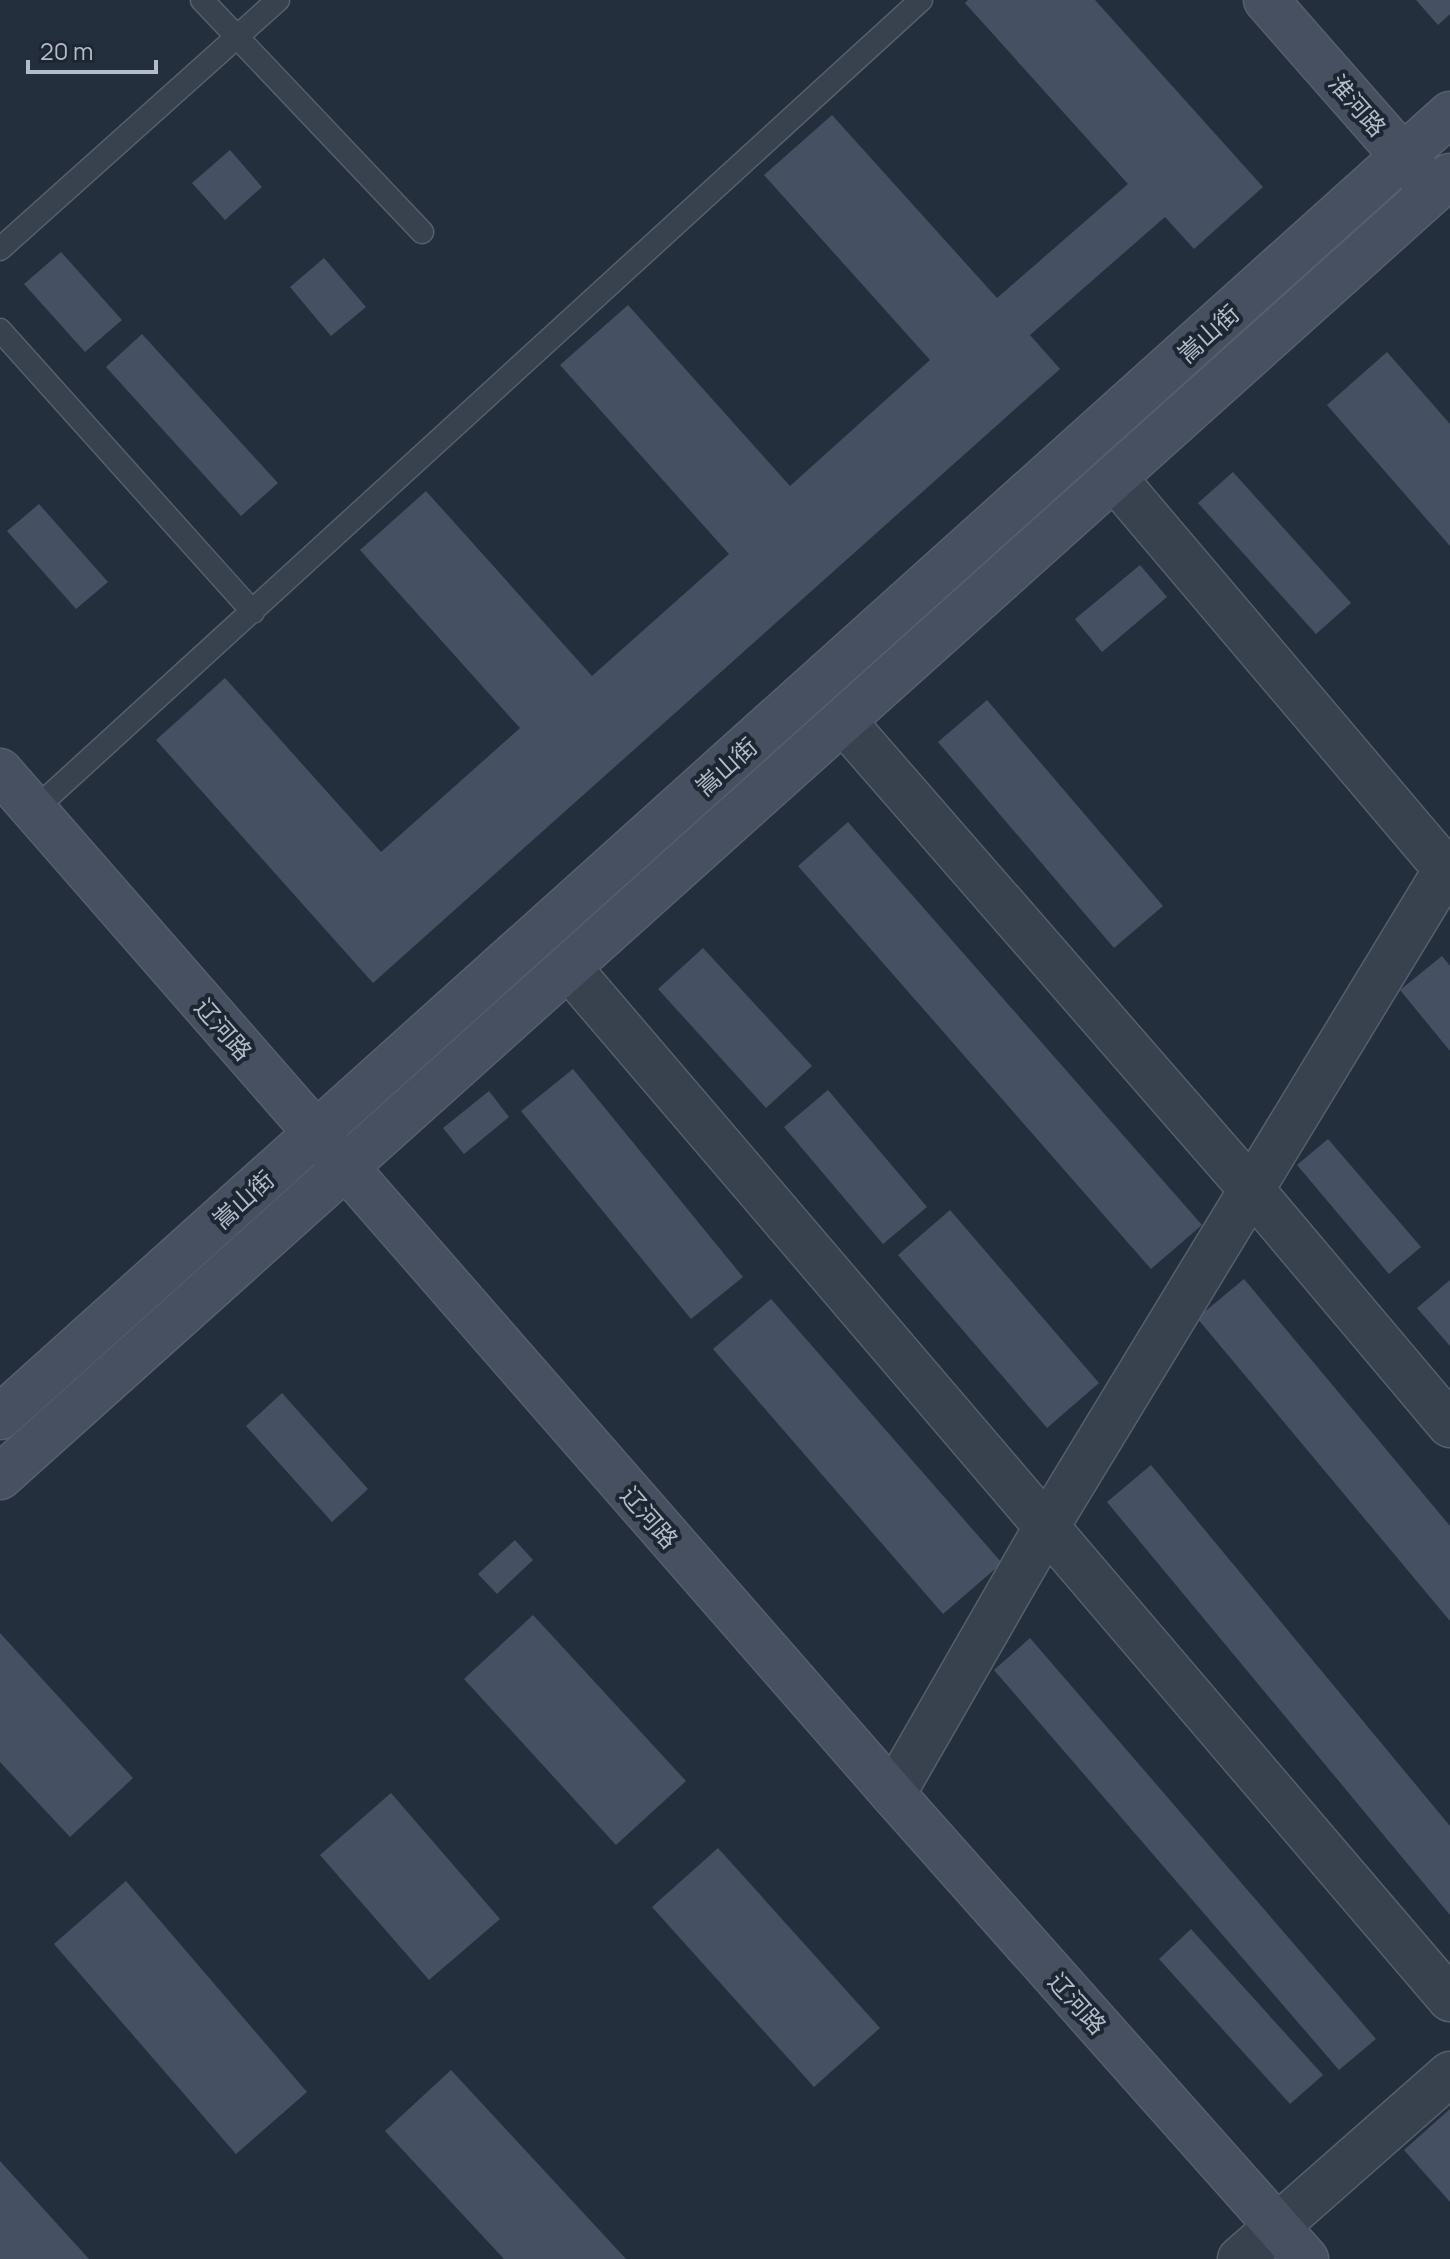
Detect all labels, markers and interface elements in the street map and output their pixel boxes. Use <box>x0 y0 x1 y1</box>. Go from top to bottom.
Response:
scale bar <box>28 24 156 74</box>
text: 20 m <box>40 34 93 67</box>
street label: 淮河路 <box>1322 67 1394 143</box>
street label: 嵩山街 <box>1170 297 1246 369</box>
street label: 嵩山街 <box>688 730 764 802</box>
street label: 辽河路 <box>188 991 260 1067</box>
street label: 嵩山街 <box>205 1163 281 1235</box>
street label: 辽河路 <box>614 1479 686 1555</box>
street label: 辽河路 <box>1042 1965 1114 2041</box>

